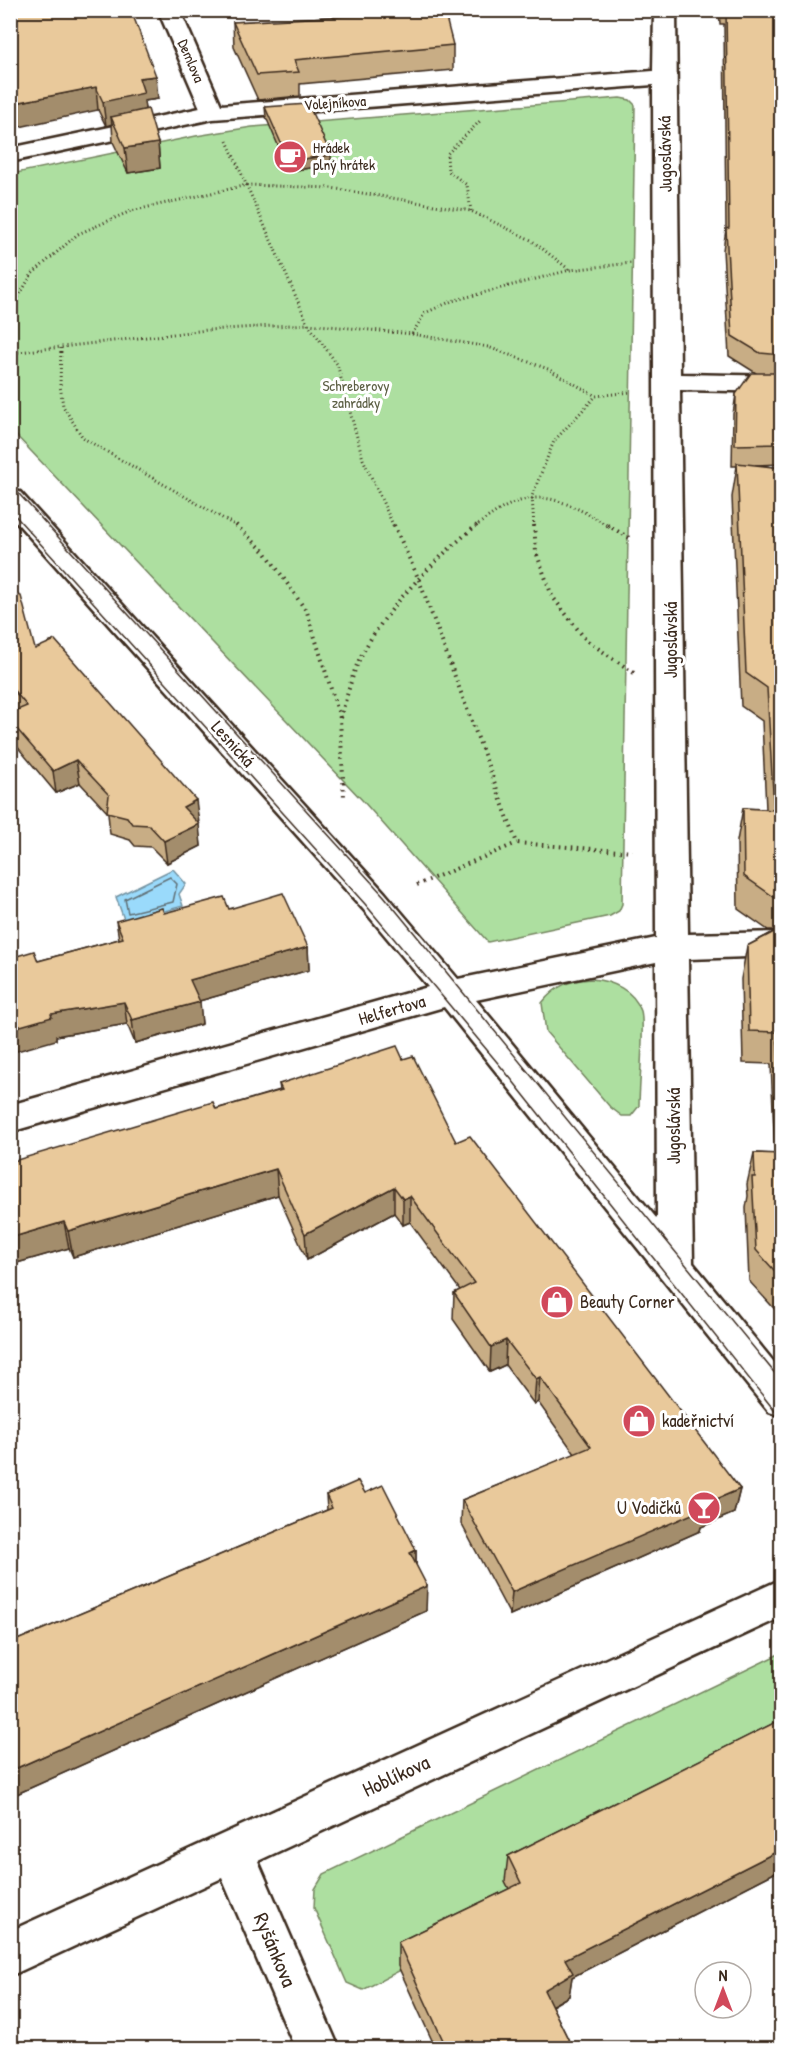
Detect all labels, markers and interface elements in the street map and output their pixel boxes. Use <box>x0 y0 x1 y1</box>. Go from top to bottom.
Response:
street label: Demlova <box>173 36 210 86</box>
street label: Volejníkova <box>303 90 367 115</box>
street label: Jugoslávská <box>651 116 678 193</box>
place label: Hrádek plný hrátek <box>313 137 375 175</box>
cafe icon: Hrádek plný hrátek <box>272 139 308 175</box>
park label: Schreberovy zahrádky <box>322 375 390 413</box>
street label: Jugoslávská <box>658 602 683 678</box>
street label: Lesnická <box>206 715 261 772</box>
street label: Helfertova <box>355 988 428 1031</box>
street label: Jugoslávská <box>661 1088 686 1164</box>
shop icon: Beauty Corner <box>539 1284 575 1320</box>
place label: Beauty Corner <box>580 1289 675 1314</box>
shop icon: kadeřnictví <box>621 1403 657 1439</box>
place label: kadeřnictví <box>662 1408 734 1433</box>
bar icon: U Vodičků <box>686 1490 722 1526</box>
place label: U Vodičků <box>617 1495 681 1520</box>
street label: Hoblíkova <box>357 1747 434 1804</box>
street label: Ryšánkova <box>247 1908 304 1991</box>
north arrow <box>693 1960 753 2020</box>
text: N <box>719 1964 728 1986</box>

